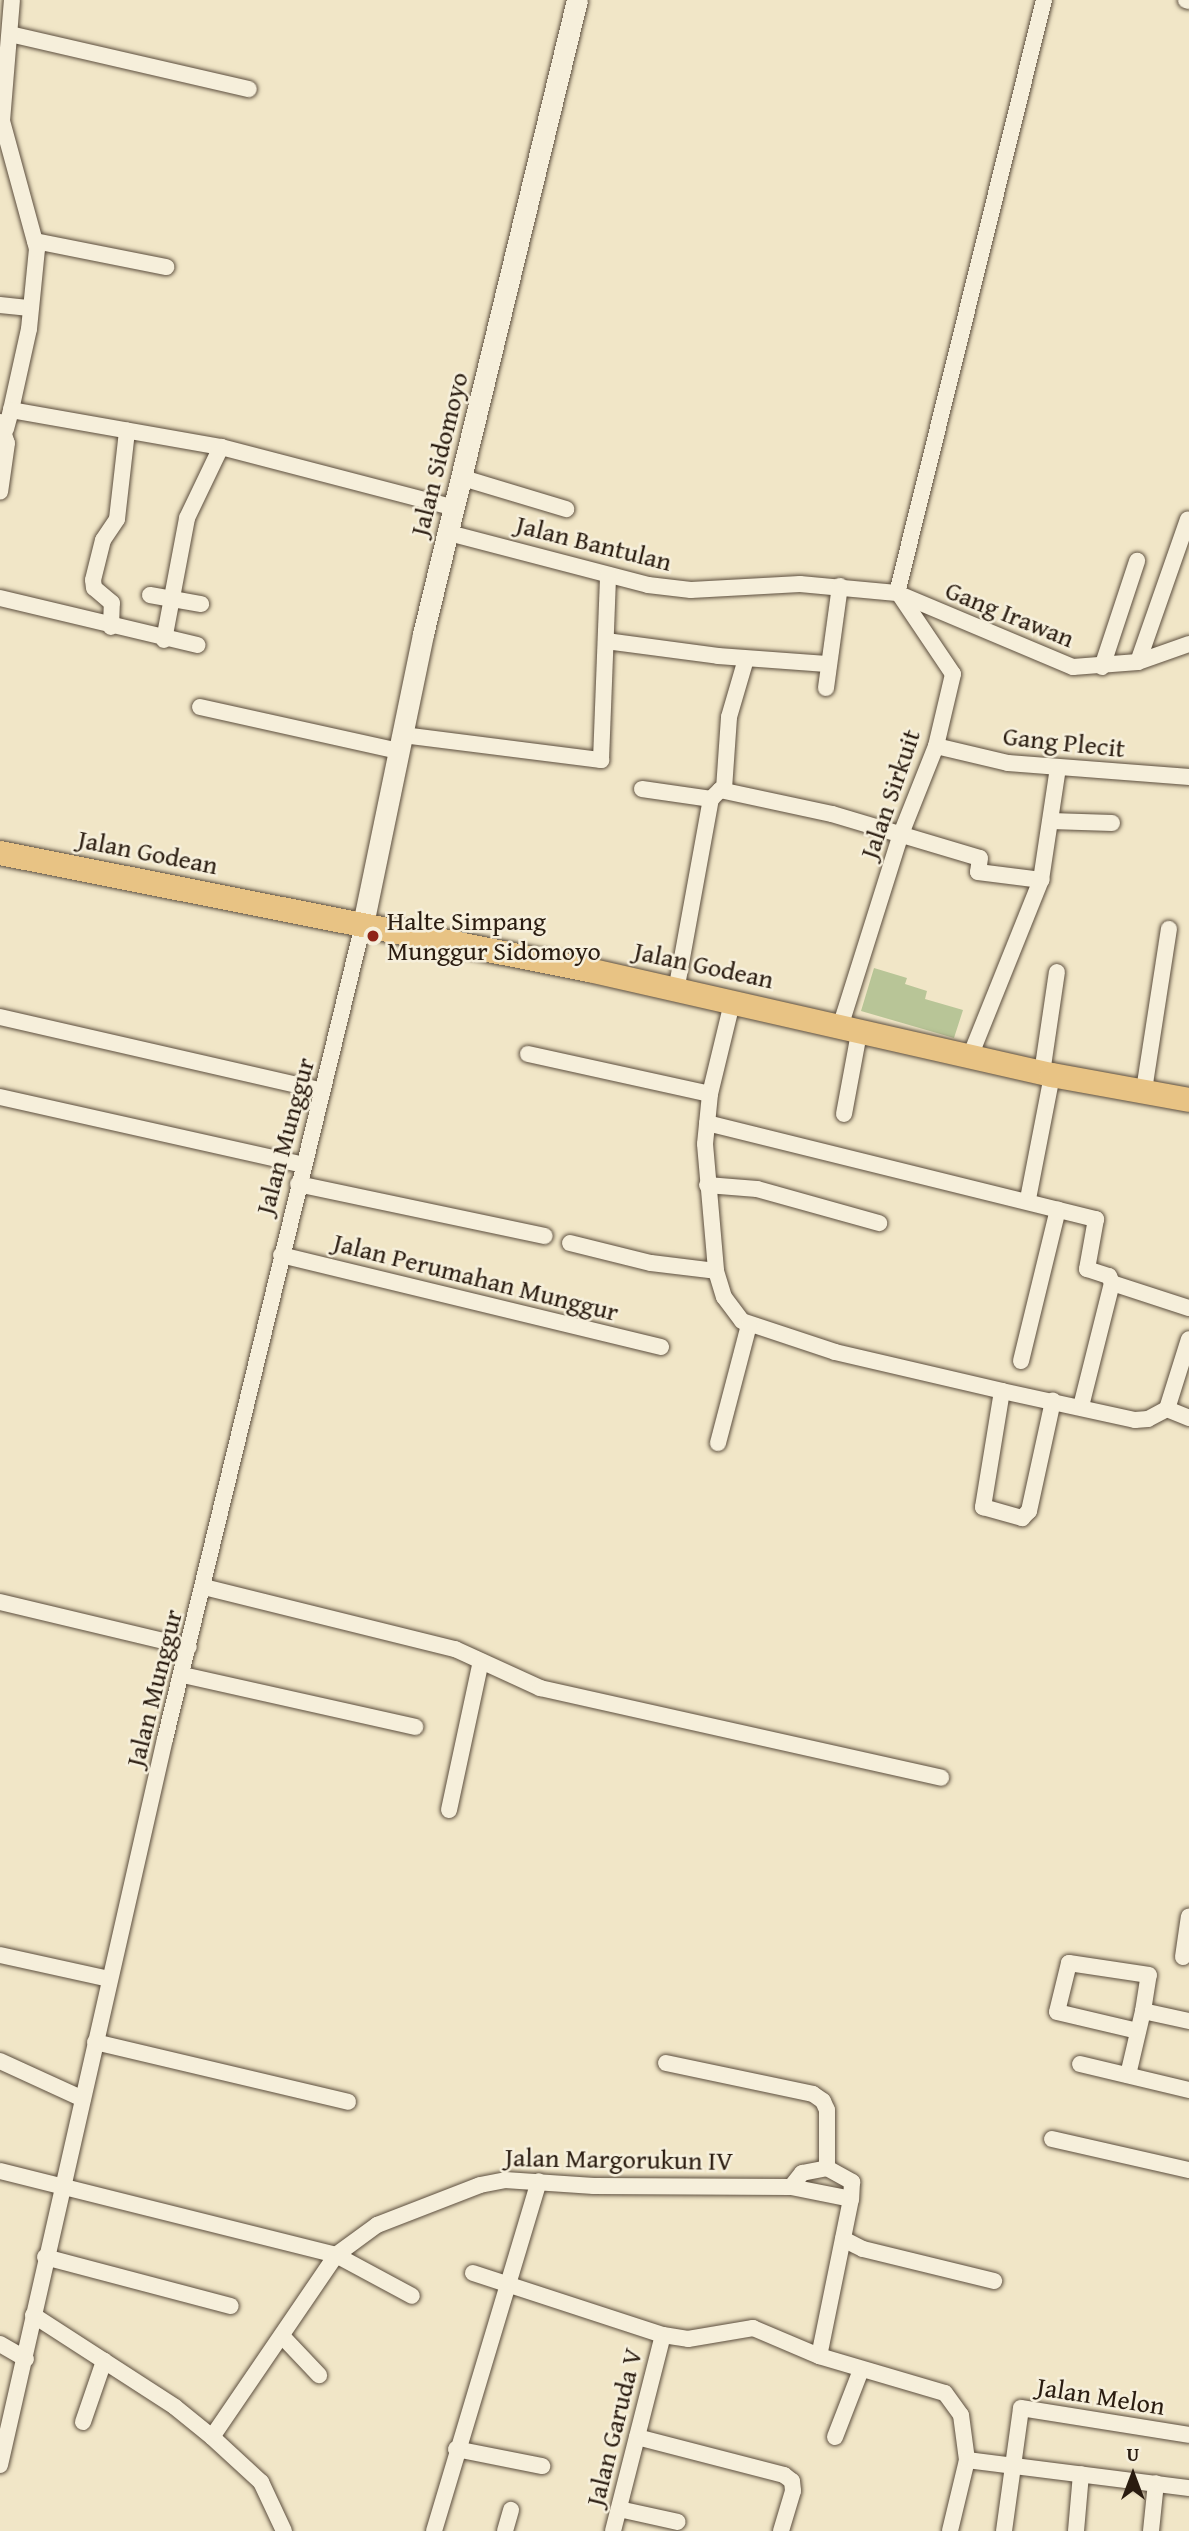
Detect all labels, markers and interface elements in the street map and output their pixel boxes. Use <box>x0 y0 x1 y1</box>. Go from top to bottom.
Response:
street label: Jalan Sidomoyo <box>404 369 474 539</box>
street label: Jalan Bantulan <box>513 509 675 577</box>
street label: Gang Irawan <box>941 574 1079 654</box>
street label: Gang Plecit <box>1002 720 1126 764</box>
street label: Jalan Sirkuit <box>853 725 927 863</box>
street label: Jalan Godean <box>75 823 221 881</box>
place label: Halte Simpang Munggur Sidomoyo <box>387 905 601 967</box>
marker: Halte Simpang Munggur Sidomoyo <box>365 928 381 944</box>
street label: Jalan Godean <box>631 935 777 995</box>
street label: Jalan Munggur <box>249 1054 321 1218</box>
street label: Jalan Perumahan Munggur <box>330 1226 622 1328</box>
street label: Jalan Munggur <box>119 1606 189 1770</box>
street label: Jalan Margorukun IV <box>505 2141 733 2177</box>
street label: Jalan Garuda V <box>579 2345 649 2509</box>
street label: Jalan Melon <box>1035 2370 1167 2422</box>
north arrow <box>1098 2440 1168 2510</box>
text: U <box>1127 2440 1139 2468</box>

